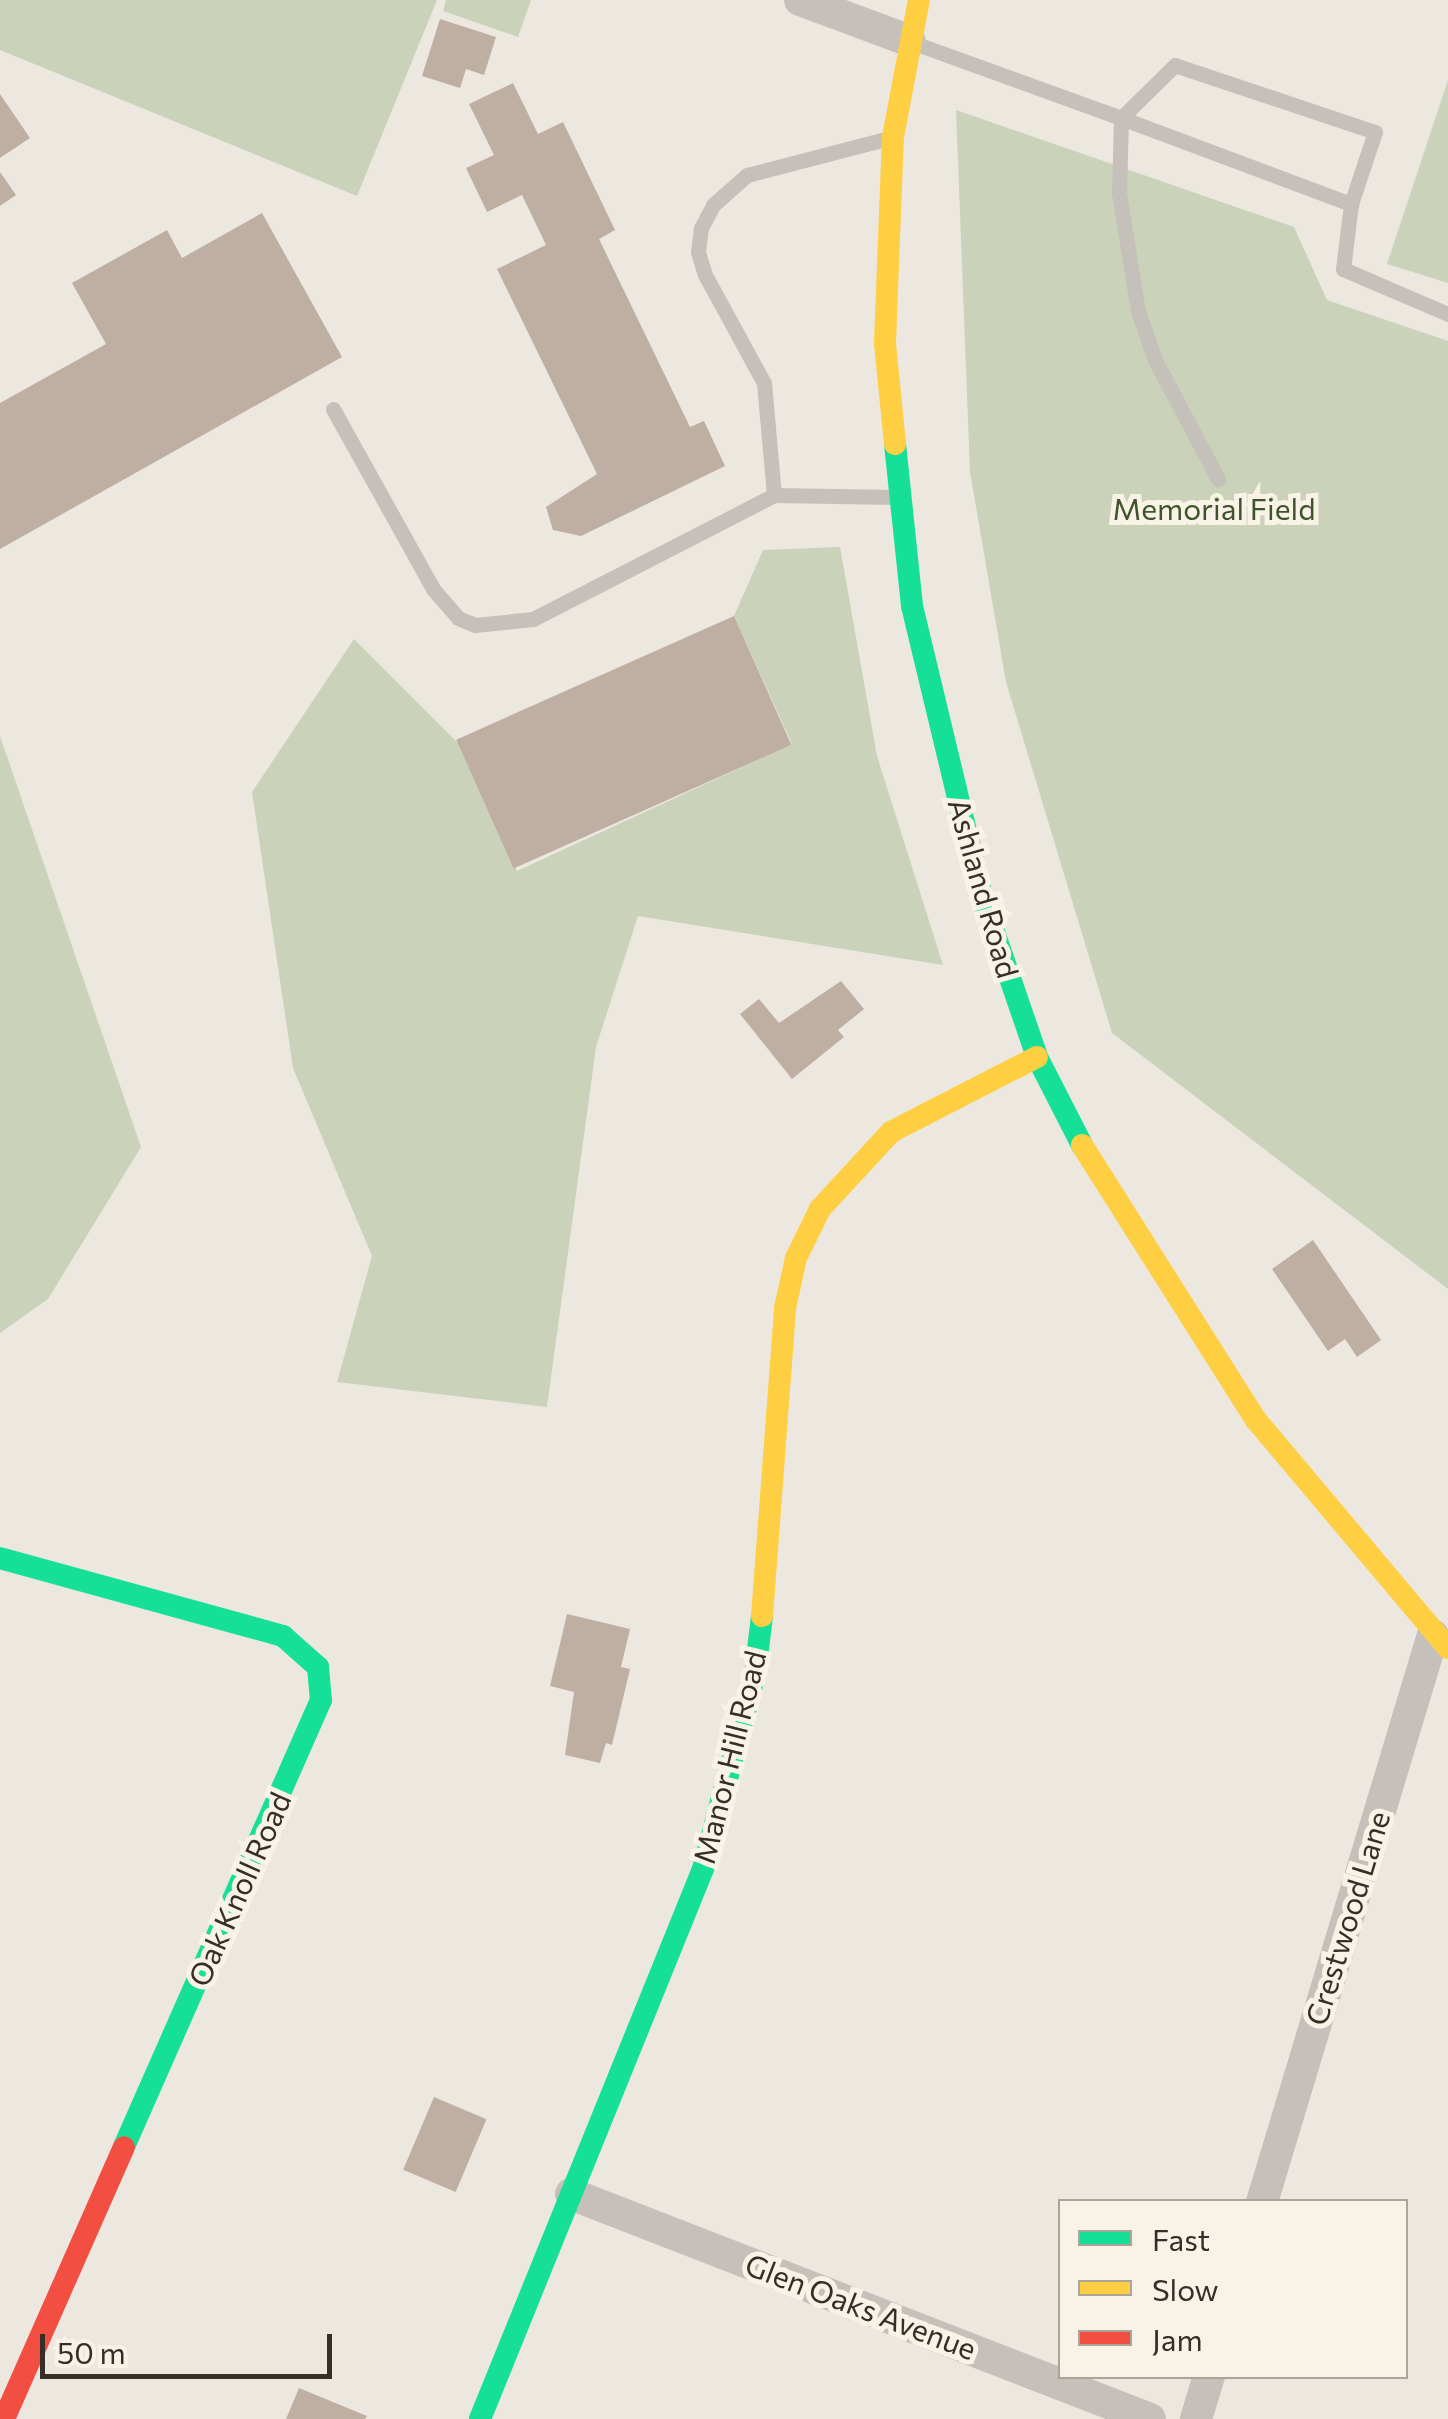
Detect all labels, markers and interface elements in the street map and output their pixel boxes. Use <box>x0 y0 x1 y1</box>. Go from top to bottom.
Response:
park label: Memorial Field <box>1112 490 1316 526</box>
street label: Ashland Road <box>941 794 1027 982</box>
street label: Manor Hill Road <box>685 1647 773 1867</box>
street label: Oak Knoll Road <box>180 1786 298 1992</box>
street label: Crestwood Lane <box>1297 1807 1397 2029</box>
legend <box>1058 2199 1408 2379</box>
text: Fast <box>1152 2220 1210 2257</box>
street label: Glen Oaks Avenue <box>741 2245 981 2367</box>
text: Slow <box>1152 2270 1219 2307</box>
scale bar <box>45 2314 338 2376</box>
text: Jam <box>1152 2320 1203 2357</box>
text: 50 m <box>57 2333 126 2370</box>

